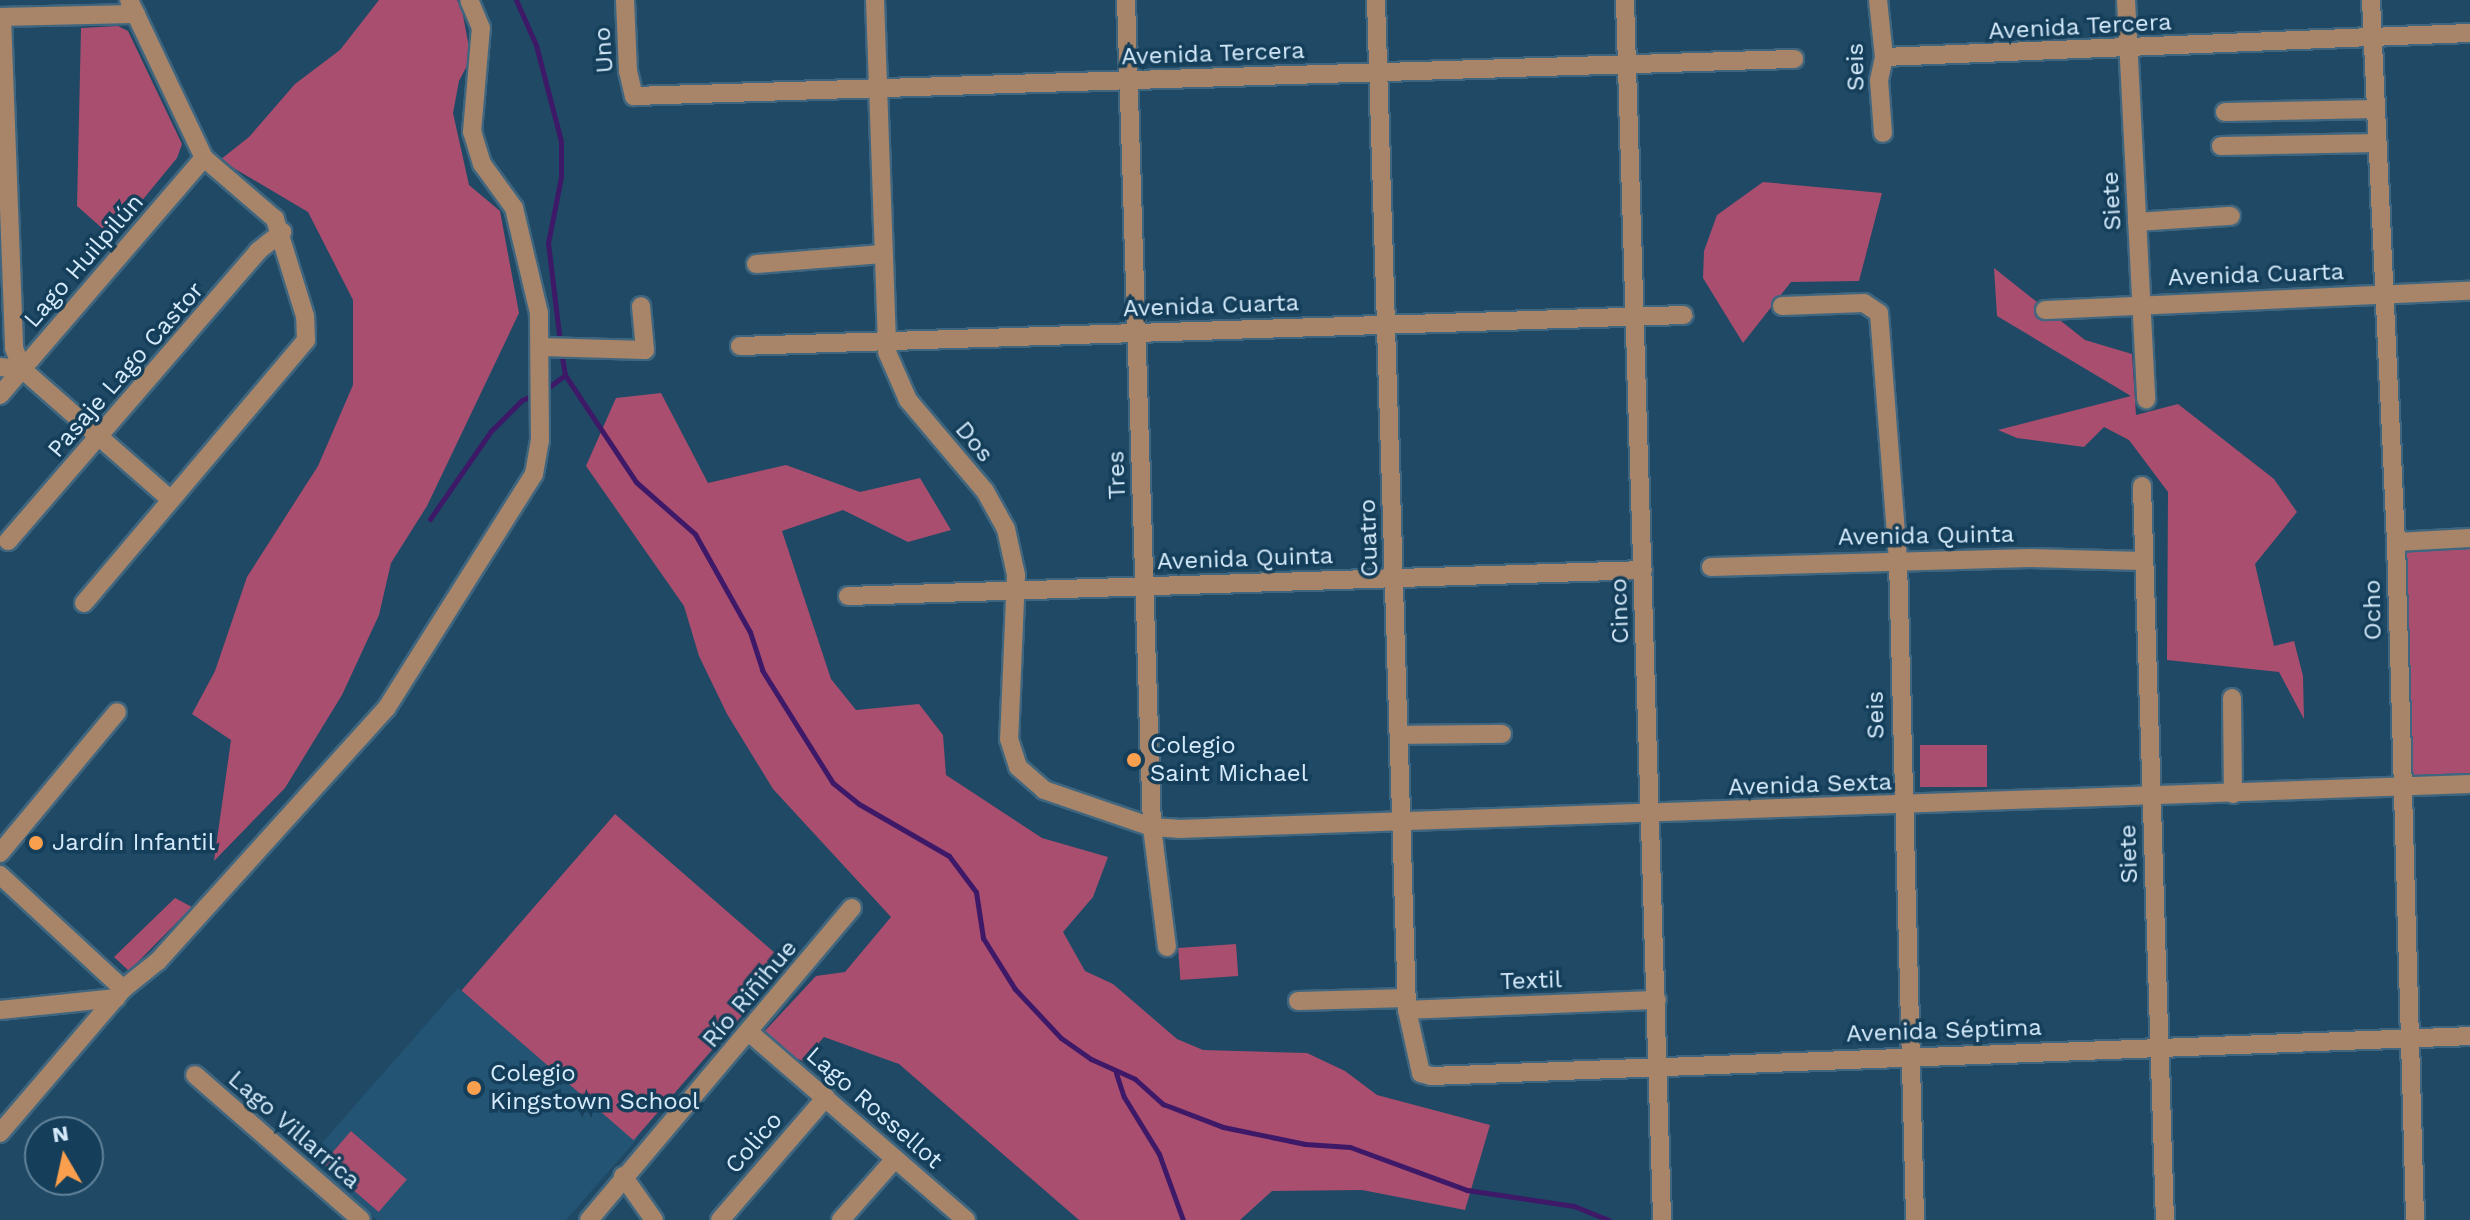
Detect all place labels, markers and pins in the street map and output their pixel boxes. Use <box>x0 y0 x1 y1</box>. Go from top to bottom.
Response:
place label: Colegio Saint Michael <box>1150 732 1308 788</box>
marker: Colegio Saint Michael <box>1125 751 1143 769</box>
place label: Jardín Infantil <box>52 829 215 857</box>
marker: Jardín Infantil <box>27 834 45 852</box>
place label: Colegio Kingstown School <box>490 1060 699 1116</box>
marker: Colegio Kingstown School <box>465 1079 483 1097</box>

